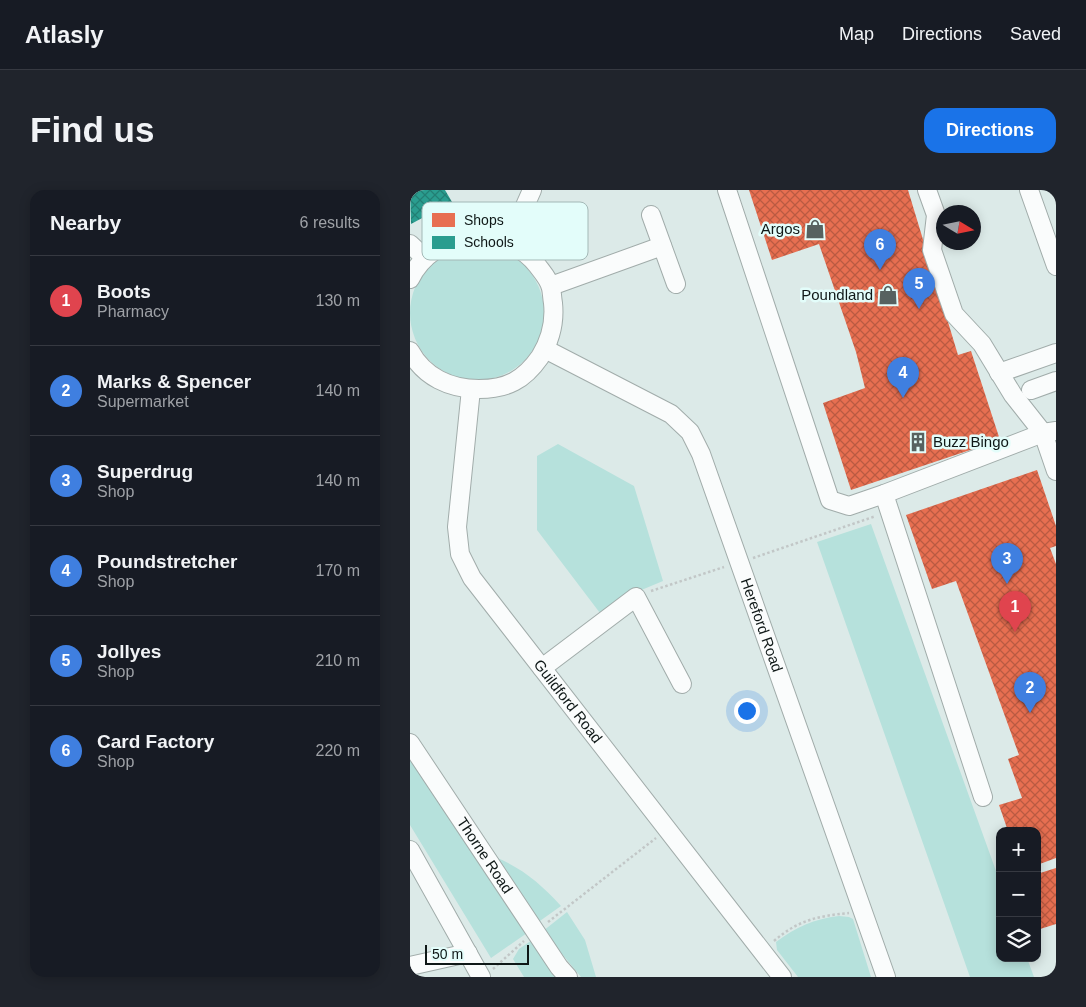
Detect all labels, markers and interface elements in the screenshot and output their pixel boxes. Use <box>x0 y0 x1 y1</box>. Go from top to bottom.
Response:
text: Atlasly <box>25 21 104 48</box>
text: Map <box>839 24 874 44</box>
text: Directions <box>902 24 982 44</box>
text: Saved <box>1010 24 1061 44</box>
button: Directions <box>924 108 1056 153</box>
text: Find us <box>30 110 154 149</box>
legend <box>422 202 588 260</box>
north arrow <box>936 205 981 250</box>
text: Nearby <box>50 211 121 234</box>
text: Shops <box>464 212 504 228</box>
text: 6 results <box>300 214 360 231</box>
shop icon: Argos <box>804 218 826 240</box>
place label: Argos <box>761 220 800 237</box>
pin: 6 <box>864 229 896 270</box>
text: Schools <box>464 234 514 250</box>
pin: 5 <box>903 268 935 309</box>
text: Boots <box>97 281 151 302</box>
shop icon: Poundland <box>877 284 899 306</box>
place label: Poundland <box>801 286 873 303</box>
text: 1 <box>62 292 70 309</box>
text: 130 m <box>316 292 360 309</box>
text: Pharmacy <box>97 303 169 320</box>
pin: 4 <box>887 357 919 398</box>
text: Marks & Spencer <box>97 371 251 392</box>
text: 2 <box>62 382 70 399</box>
text: 140 m <box>316 382 360 399</box>
text: Supermarket <box>97 393 189 410</box>
building icon: Buzz Bingo <box>907 431 929 453</box>
place label: Buzz Bingo <box>933 433 1009 450</box>
text: Superdrug <box>97 461 193 482</box>
text: 3 <box>62 472 70 489</box>
text: 140 m <box>316 472 360 489</box>
text: Shop <box>97 483 134 500</box>
pin: 3 <box>991 543 1023 584</box>
text: Poundstretcher <box>97 551 237 572</box>
text: 4 <box>62 562 70 579</box>
text: 170 m <box>316 562 360 579</box>
text: Shop <box>97 573 134 590</box>
street label: Hereford Road <box>738 576 786 674</box>
pin: 1 <box>999 591 1031 632</box>
text: Jollyes <box>97 641 161 662</box>
text: 5 <box>62 652 70 669</box>
text: 210 m <box>316 652 360 669</box>
street label: Guildford Road <box>531 656 606 746</box>
text: Shop <box>97 663 134 680</box>
pin: 2 <box>1014 672 1046 713</box>
your location <box>734 698 760 724</box>
text: Card Factory <box>97 731 214 752</box>
text: 6 <box>62 742 70 759</box>
text: 220 m <box>316 742 360 759</box>
text: Shop <box>97 753 134 770</box>
street label: Thorne Road <box>454 814 517 896</box>
map controls <box>996 827 1041 962</box>
button: + <box>996 827 1041 872</box>
button: − <box>996 872 1041 917</box>
button: layers <box>996 917 1041 962</box>
scale bar <box>425 942 529 965</box>
text: 50 m <box>432 946 463 962</box>

